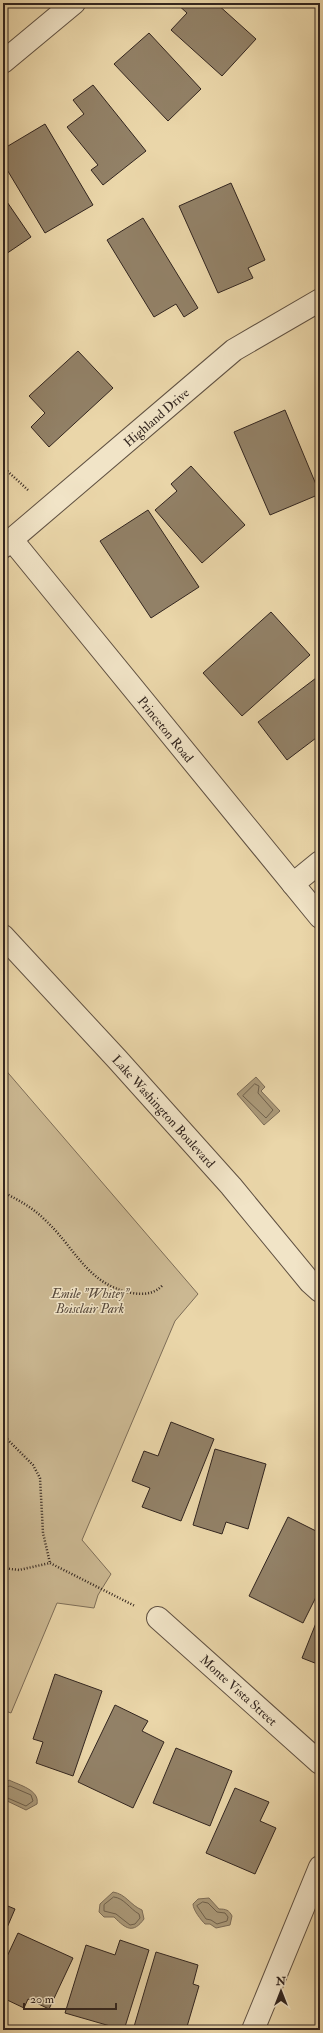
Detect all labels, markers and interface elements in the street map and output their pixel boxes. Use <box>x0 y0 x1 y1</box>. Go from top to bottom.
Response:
street label: Highland Drive <box>121 385 193 451</box>
street label: Princeton Road <box>134 693 197 766</box>
street label: Lake Washington Boulevard <box>108 1052 219 1172</box>
park label: Emile "Whitey" Boisclair Park <box>50 1286 130 1317</box>
street label: Monte Vista Street <box>196 1652 280 1730</box>
north arrow <box>261 1971 301 2011</box>
text: N <box>275 1975 287 1988</box>
scale bar <box>24 1985 116 2011</box>
text: 20 m <box>30 1992 55 2007</box>

